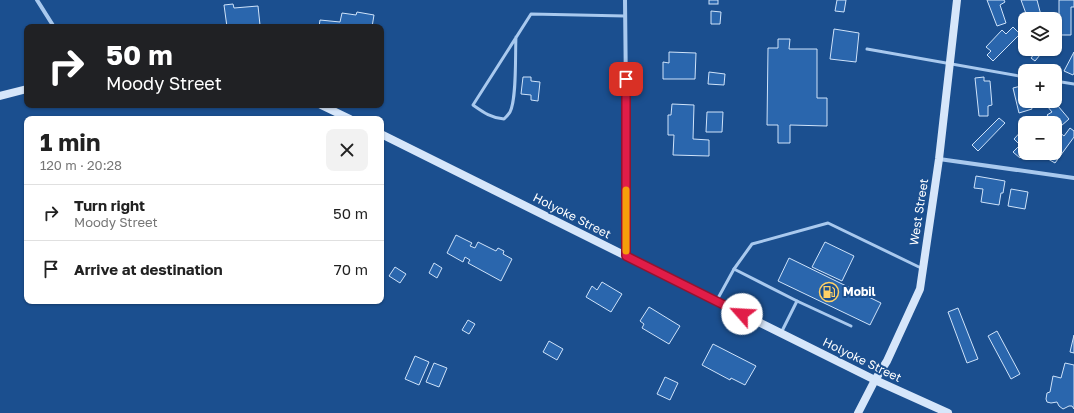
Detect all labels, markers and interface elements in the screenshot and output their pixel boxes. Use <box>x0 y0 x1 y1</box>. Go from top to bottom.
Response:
map controls <box>1018 12 1062 160</box>
button: layers <box>1018 12 1062 56</box>
text: 50 m <box>106 38 173 71</box>
icon: right <box>40 40 92 92</box>
pin <box>609 62 643 96</box>
button: + <box>1018 64 1062 108</box>
icon: arrive <box>615 68 637 90</box>
text: Moody Street <box>106 72 222 94</box>
button: − <box>1018 116 1062 160</box>
text: 1 min <box>40 127 100 156</box>
button: close <box>326 129 368 171</box>
text: 120 m · 20:28 <box>40 157 122 173</box>
street label: West Street <box>906 177 931 247</box>
street label: Holyoke Street <box>531 189 614 242</box>
text: Turn right <box>74 196 145 214</box>
icon: right <box>40 202 62 224</box>
text: 50 m <box>333 204 368 222</box>
text: Moody Street <box>74 214 158 230</box>
icon: arrive <box>40 258 62 280</box>
text: Arrive at destination <box>74 260 223 278</box>
text: 70 m <box>334 260 368 278</box>
fuel station icon: Mobil <box>818 281 840 303</box>
place label: Mobil <box>843 284 876 299</box>
position arrow <box>721 293 763 335</box>
street label: Holyoke Street <box>820 334 904 385</box>

